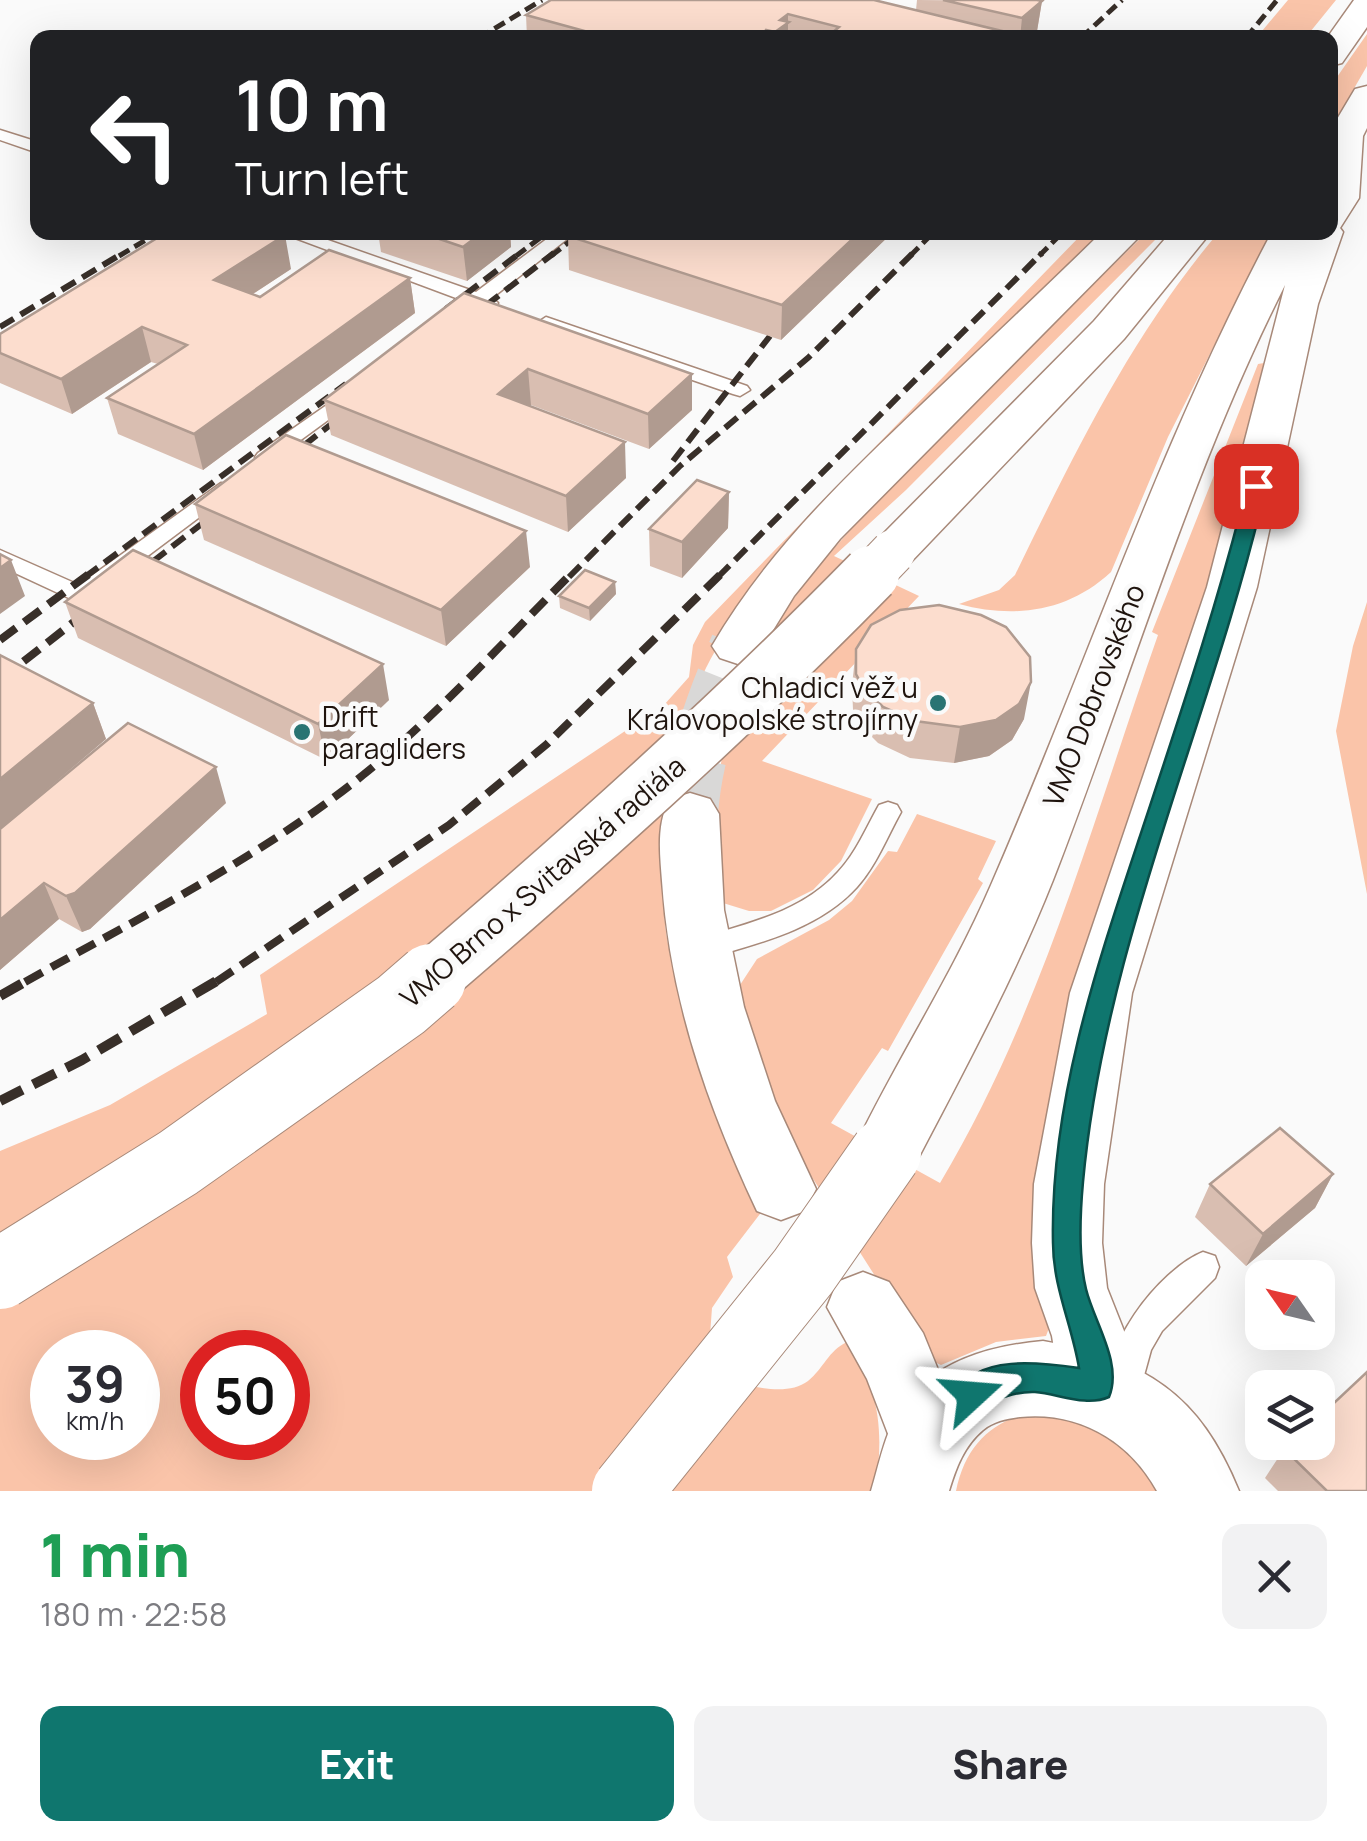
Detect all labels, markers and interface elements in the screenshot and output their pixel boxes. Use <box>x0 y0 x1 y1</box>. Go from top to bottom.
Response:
text: 10 m <box>235 56 389 152</box>
icon: left <box>70 70 200 200</box>
text: Turn left <box>235 147 409 209</box>
pin <box>1214 444 1299 529</box>
icon: arrive <box>1229 459 1284 514</box>
street label: VMO Dobrovského <box>1033 578 1153 812</box>
place label: Chladicí věž u Královopolské strojírny <box>627 668 918 738</box>
marker: Chladicí věž u Královopolské strojírny <box>927 692 949 714</box>
place label: Drift paragliders <box>322 697 466 767</box>
marker: Drift paragliders <box>291 721 313 743</box>
street label: VMO Brno x Svitavská radiála <box>391 747 693 1015</box>
north arrow <box>1245 1260 1335 1350</box>
map controls <box>1245 1260 1335 1460</box>
speed limit sign: 50 <box>180 1330 310 1460</box>
position arrow <box>920 1343 1024 1447</box>
text: 39 <box>65 1349 125 1417</box>
button: layers <box>1245 1370 1335 1460</box>
text: km/h <box>66 1403 124 1438</box>
text: 1 min <box>40 1513 190 1595</box>
button: close <box>1222 1524 1327 1629</box>
text: 180 m · 22:58 <box>40 1592 227 1636</box>
button: Exit <box>40 1706 674 1821</box>
button: Share <box>694 1706 1327 1821</box>

